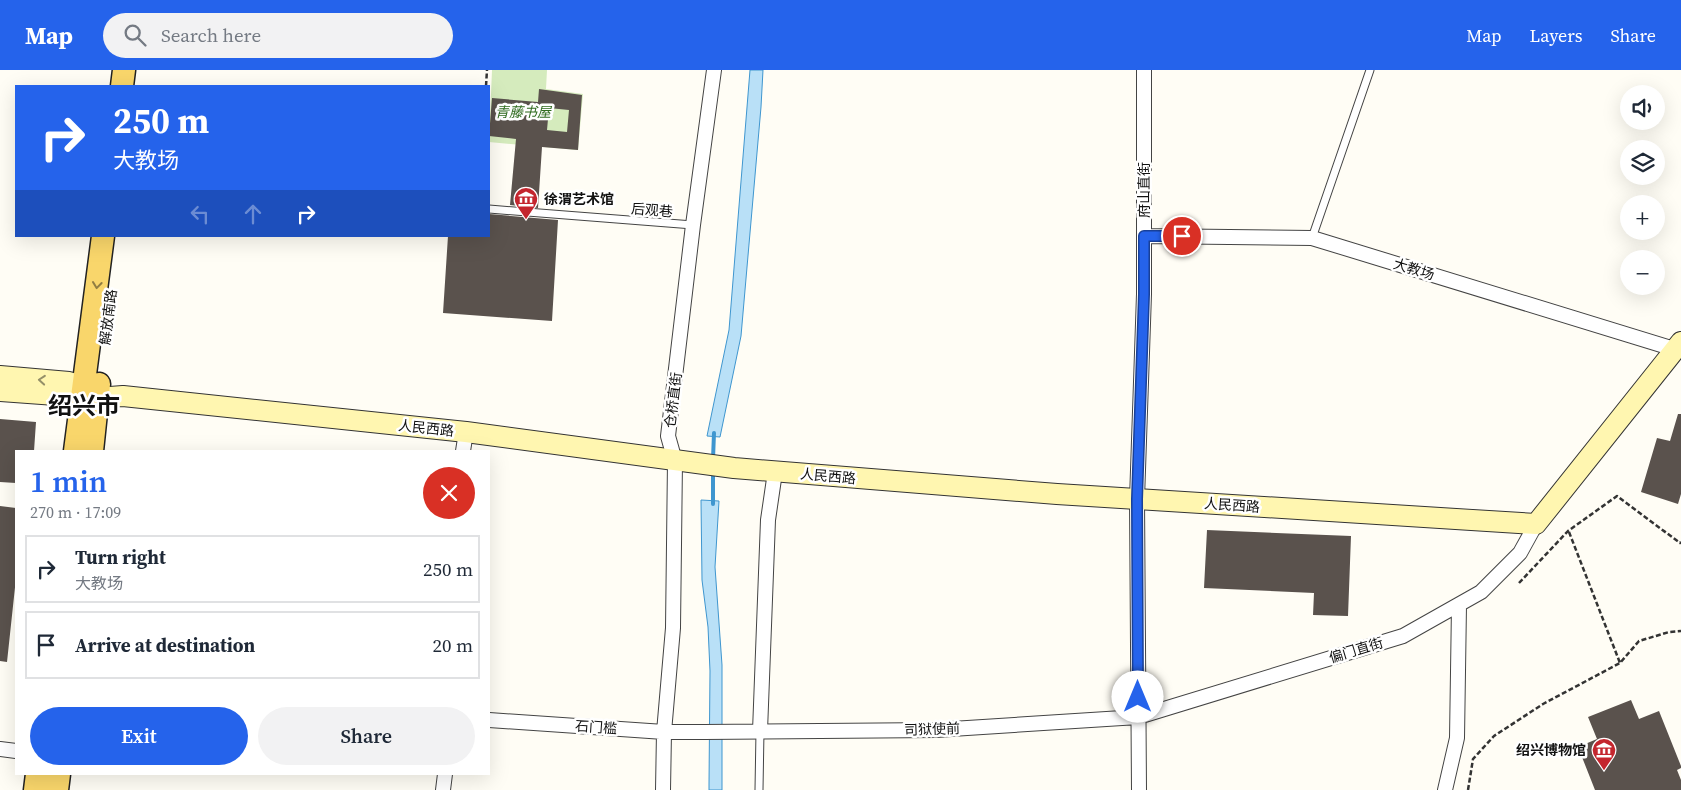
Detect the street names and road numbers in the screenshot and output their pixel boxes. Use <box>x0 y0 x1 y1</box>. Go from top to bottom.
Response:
street label: 府山直街 <box>1134 162 1154 218</box>
street label: 后观巷 <box>630 198 674 222</box>
street label: 大教场 <box>1391 253 1437 285</box>
street label: 解放南路 <box>95 288 121 346</box>
street label: 仓桥直街 <box>660 371 686 429</box>
street label: 人民西路 <box>397 415 455 441</box>
street label: 人民西路 <box>799 464 857 488</box>
street label: 人民西路 <box>1203 493 1261 517</box>
street label: 偏门直街 <box>1326 632 1386 668</box>
street label: 石门槛 <box>574 716 618 738</box>
street label: 司狱使前 <box>904 718 960 740</box>

